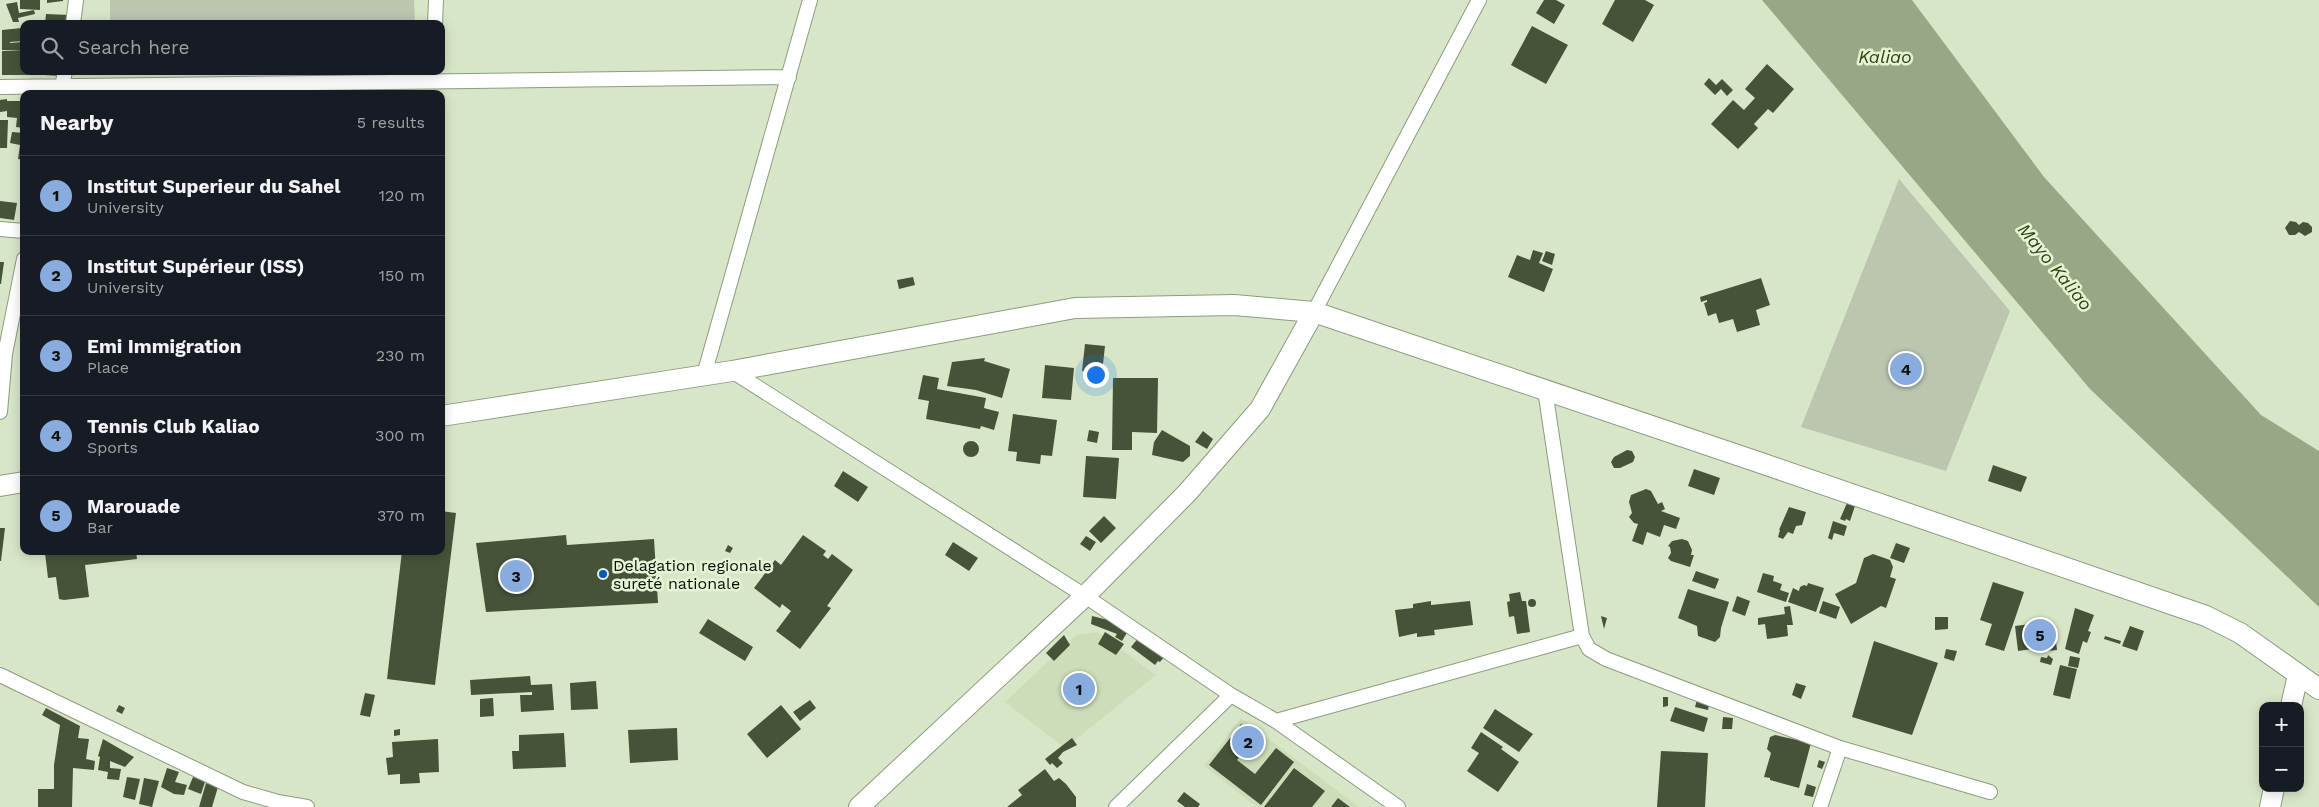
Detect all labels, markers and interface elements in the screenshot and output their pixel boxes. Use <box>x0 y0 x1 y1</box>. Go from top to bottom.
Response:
search box <box>20 20 445 75</box>
icon: search <box>38 34 66 62</box>
text: Search here <box>78 36 189 59</box>
water label: Kaliao <box>1858 46 1912 67</box>
text: Nearby <box>40 110 113 135</box>
text: 5 results <box>357 113 425 132</box>
text: Institut Superieur du Sahel <box>87 175 341 198</box>
text: 1 <box>53 186 59 205</box>
text: 120 m <box>379 186 425 205</box>
text: University <box>87 198 164 217</box>
water label: Mayo Kaliao <box>2014 219 2097 314</box>
text: Institut Supérieur (ISS) <box>87 255 304 278</box>
text: 2 <box>51 266 61 285</box>
text: 150 m <box>379 266 425 285</box>
text: University <box>87 278 164 297</box>
text: Emi Immigration <box>87 335 241 358</box>
text: 3 <box>51 346 61 365</box>
text: 230 m <box>376 346 425 365</box>
pin: 4 <box>1890 350 1922 388</box>
text: Place <box>87 358 129 377</box>
your location <box>1083 362 1109 388</box>
text: Tennis Club Kaliao <box>87 415 260 438</box>
text: 4 <box>51 426 61 445</box>
text: 300 m <box>375 426 425 445</box>
text: Sports <box>87 438 138 457</box>
text: Marouade <box>87 495 180 518</box>
text: 5 <box>51 506 61 525</box>
text: 370 m <box>377 506 425 525</box>
text: Bar <box>87 518 113 537</box>
place label: Delagation regionale sureté nationale <box>613 556 772 593</box>
pin: 3 <box>500 557 532 595</box>
marker: Delagation regionale sureté nationale <box>597 568 609 580</box>
pin: 5 <box>2024 616 2056 654</box>
pin: 1 <box>1063 670 1095 708</box>
map controls <box>2259 702 2304 792</box>
button: + <box>2259 702 2304 747</box>
pin: 2 <box>1232 723 1264 761</box>
button: − <box>2259 747 2304 792</box>

